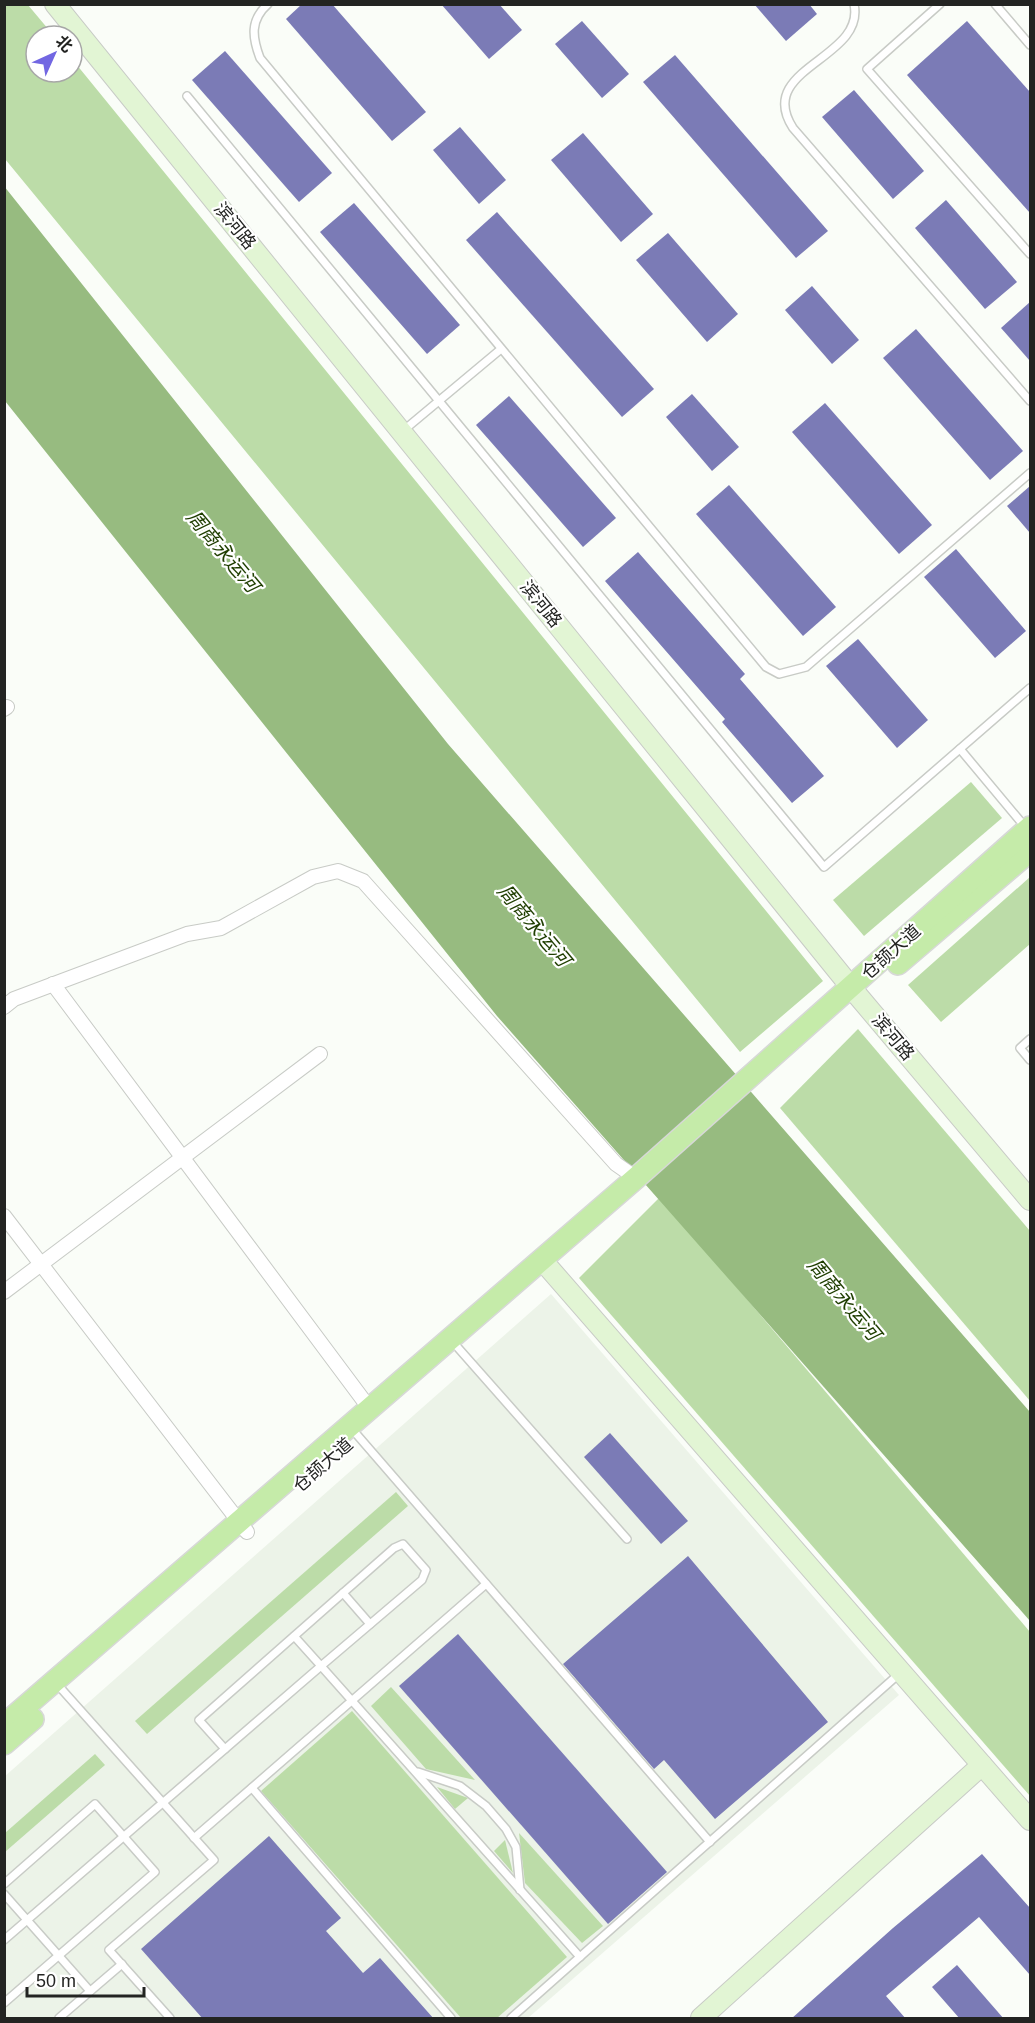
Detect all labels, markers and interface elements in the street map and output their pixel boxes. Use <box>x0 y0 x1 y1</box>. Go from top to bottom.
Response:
north arrow <box>24 24 84 84</box>
text: 北 <box>53 32 76 55</box>
street label: 滨河路 <box>210 199 260 253</box>
water label: 周商永运河 <box>182 506 266 599</box>
street label: 滨河路 <box>516 577 566 631</box>
water label: 周商永运河 <box>493 880 577 973</box>
street label: 仓颉大道 <box>858 920 924 984</box>
street label: 滨河路 <box>868 1010 918 1064</box>
water label: 周商永运河 <box>803 1254 887 1347</box>
street label: 仓颉大道 <box>289 1434 357 1496</box>
scale bar <box>27 1960 144 1998</box>
text: 50 m <box>36 1971 76 1991</box>

